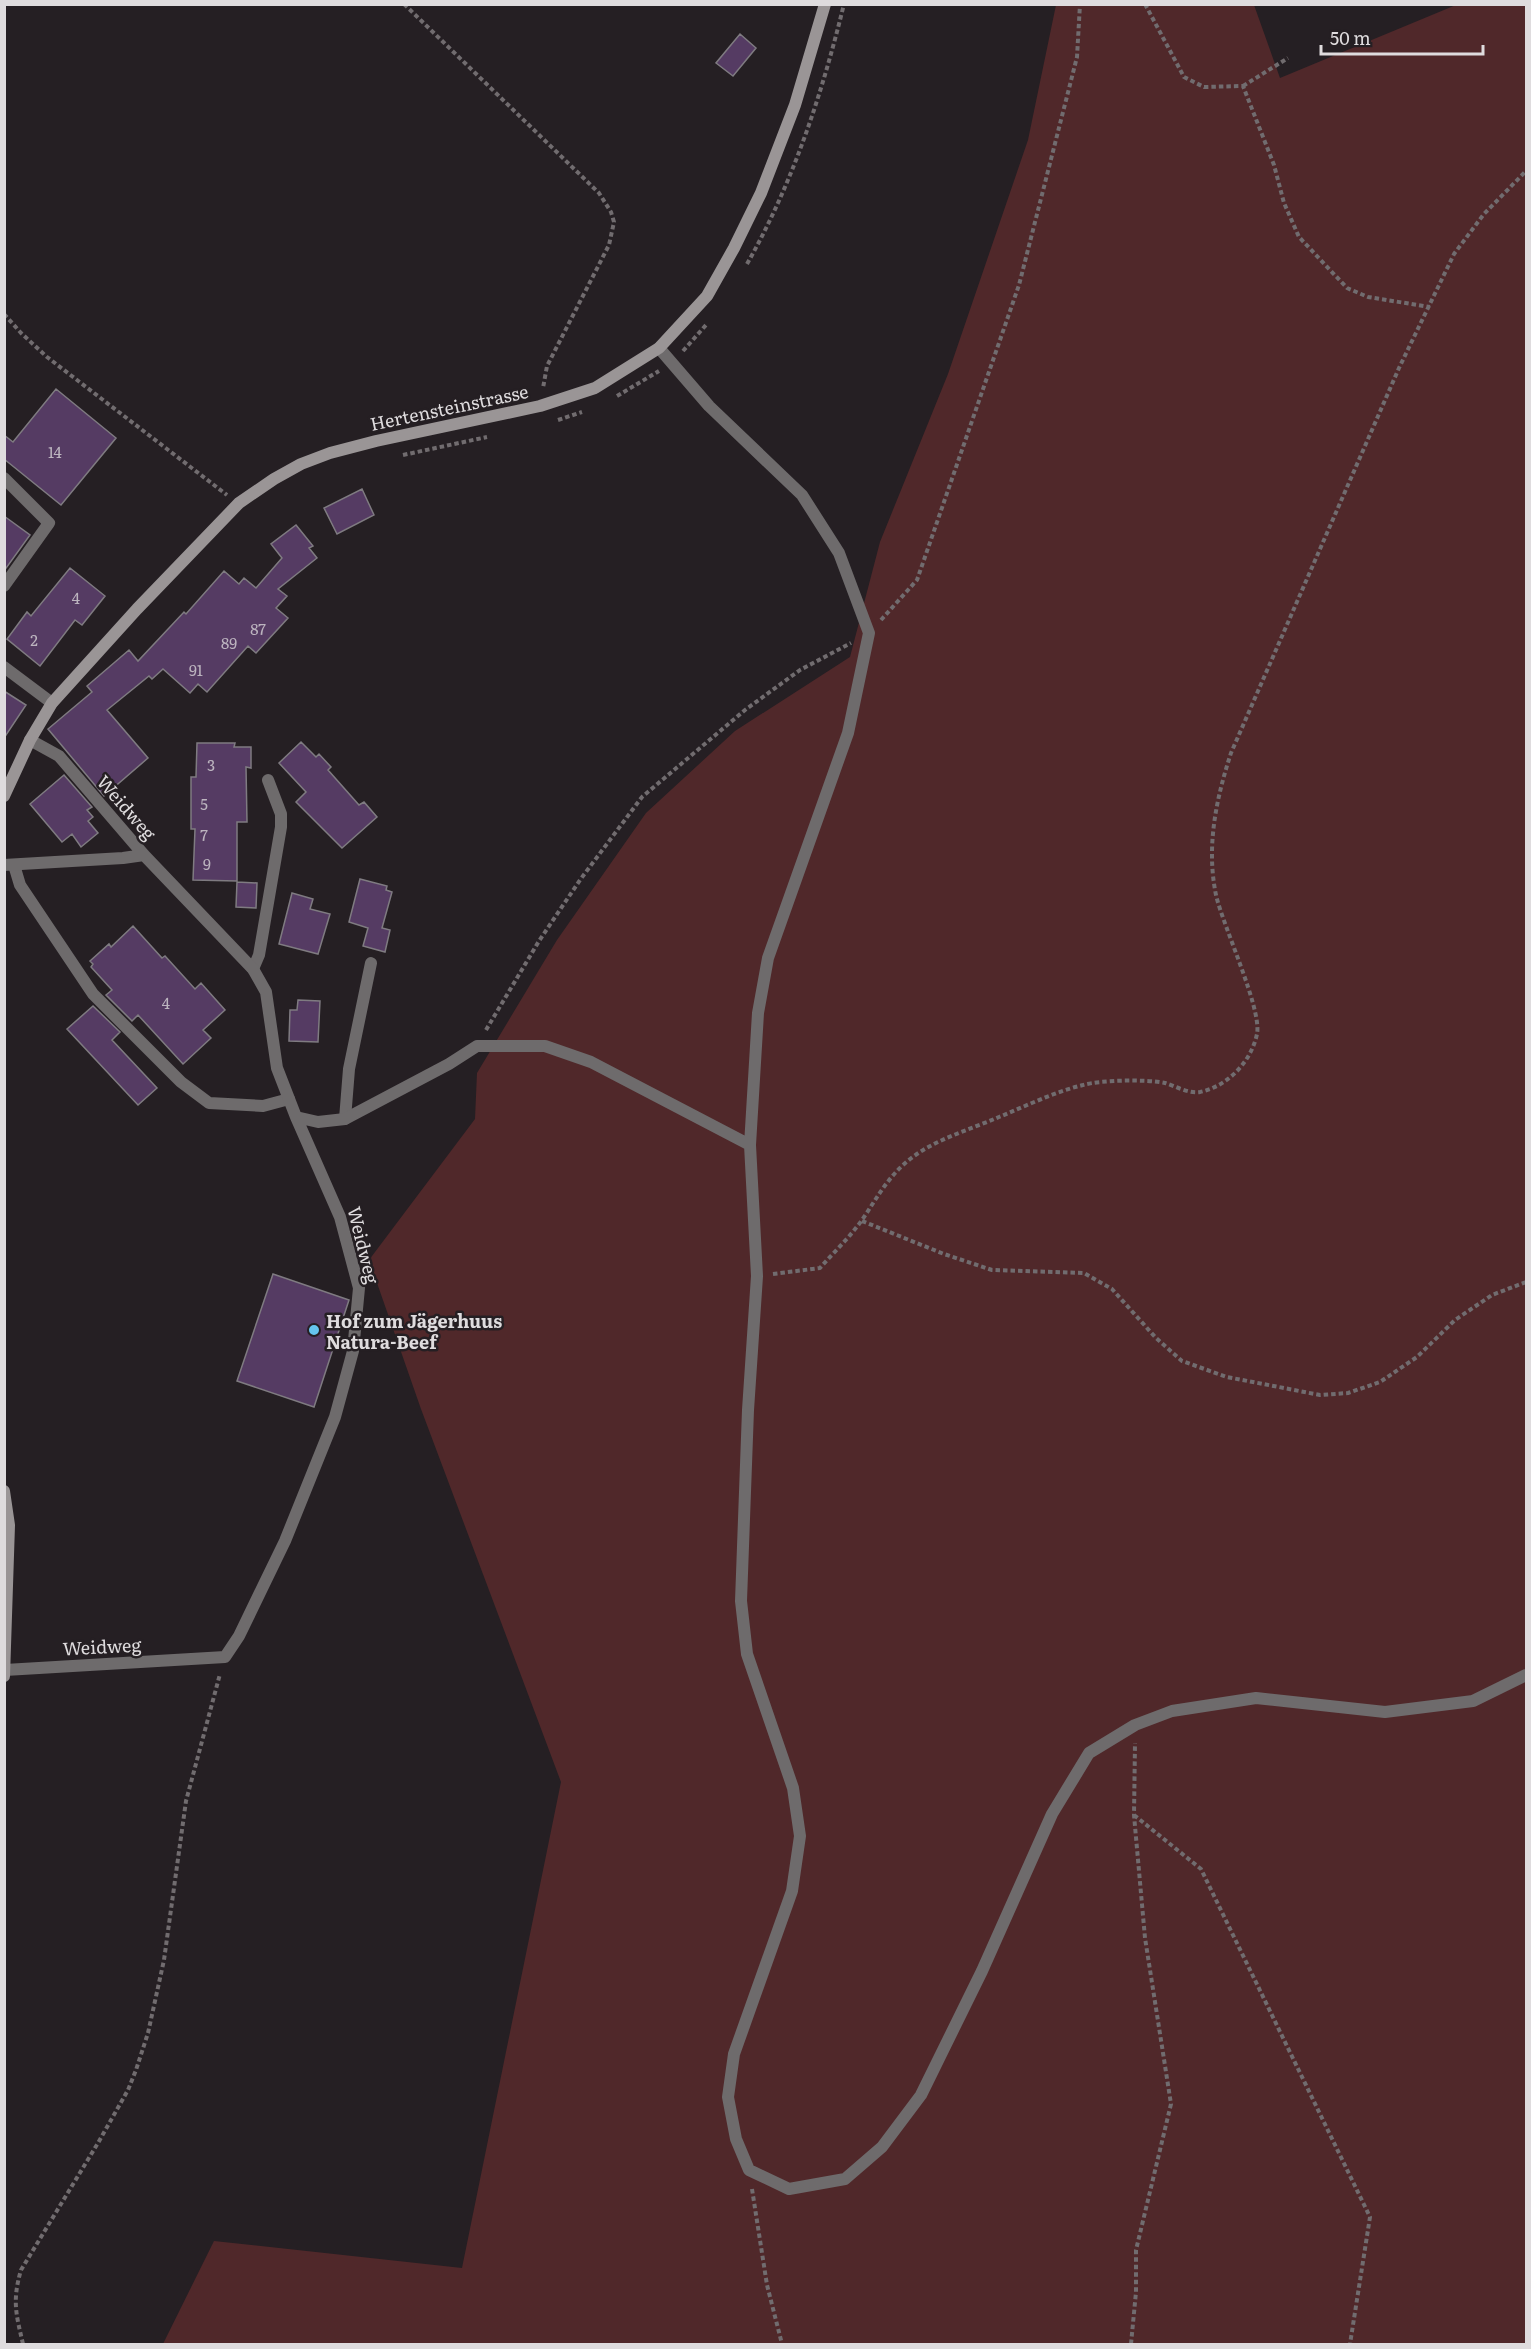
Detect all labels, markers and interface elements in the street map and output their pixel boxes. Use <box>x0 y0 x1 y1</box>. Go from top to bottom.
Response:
scale bar <box>1321 18 1483 56</box>
text: 50 m <box>1330 24 1371 51</box>
street label: Hertensteinstrasse <box>367 377 531 437</box>
house number: 14 <box>48 440 62 463</box>
house number: 4 <box>72 586 80 609</box>
house number: 87 <box>250 617 266 640</box>
house number: 2 <box>30 628 38 651</box>
house number: 89 <box>221 631 237 654</box>
house number: 91 <box>189 658 203 681</box>
house number: 3 <box>207 753 215 776</box>
street label: Weidweg <box>91 768 164 846</box>
house number: 5 <box>200 792 208 815</box>
house number: 7 <box>200 823 208 846</box>
house number: 9 <box>203 852 211 875</box>
house number: 4 <box>162 991 170 1014</box>
street label: Weidweg <box>341 1204 387 1287</box>
place label: Hof zum Jägerhuus Natura-Beef <box>326 1307 502 1355</box>
marker: Hof zum Jägerhuus Natura-Beef <box>307 1323 321 1337</box>
street label: Weidweg <box>62 1630 143 1662</box>

